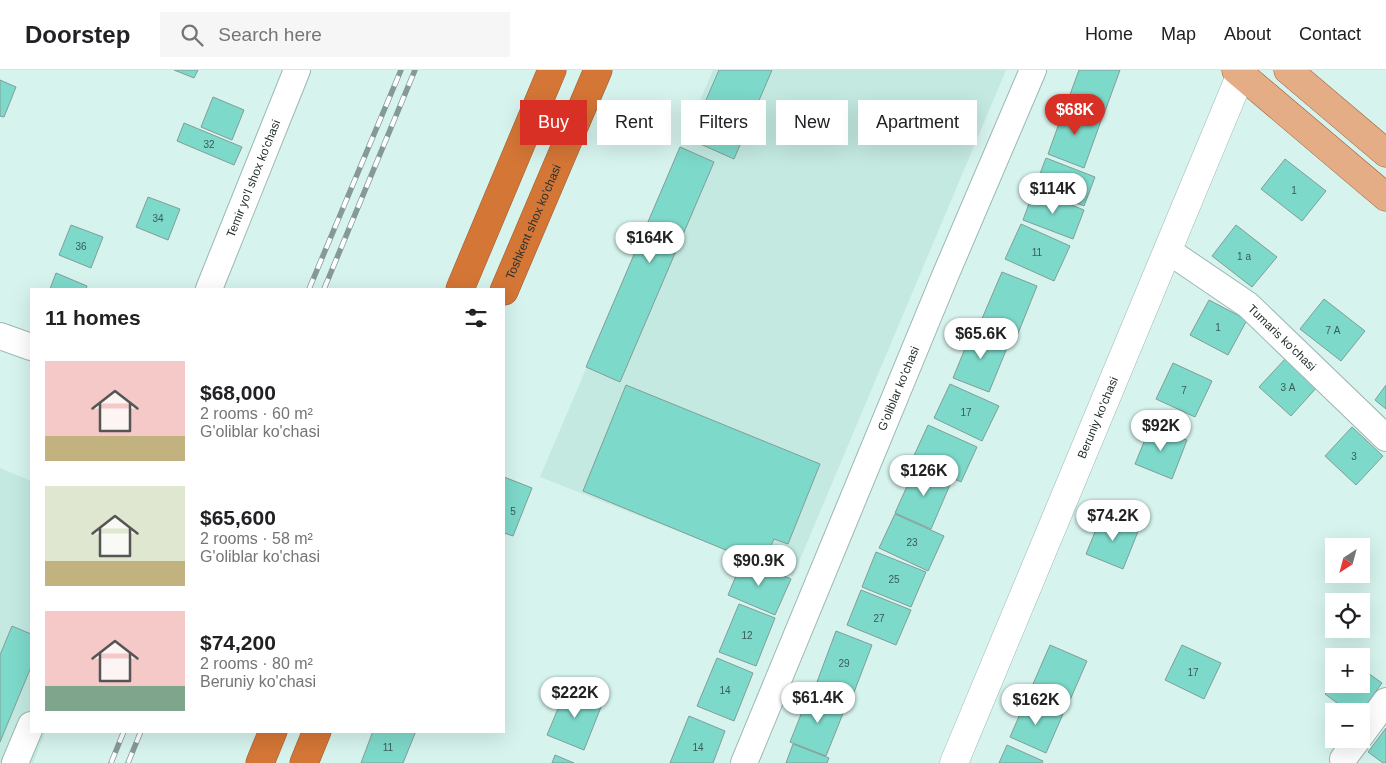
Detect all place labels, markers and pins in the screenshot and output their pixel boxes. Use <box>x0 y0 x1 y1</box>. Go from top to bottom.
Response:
pin: $68K <box>1045 93 1105 136</box>
pin: $114K <box>1018 172 1088 215</box>
pin: $164K <box>615 222 685 264</box>
pin: $65.6K <box>940 318 1022 360</box>
pin: $92K <box>1131 410 1191 452</box>
pin: $126K <box>889 454 959 497</box>
pin: $74.2K <box>1072 500 1154 542</box>
pin: $90.9K <box>718 544 800 587</box>
pin: $222K <box>540 676 610 719</box>
pin: $61.4K <box>777 682 859 724</box>
pin: $162K <box>1001 684 1071 726</box>

